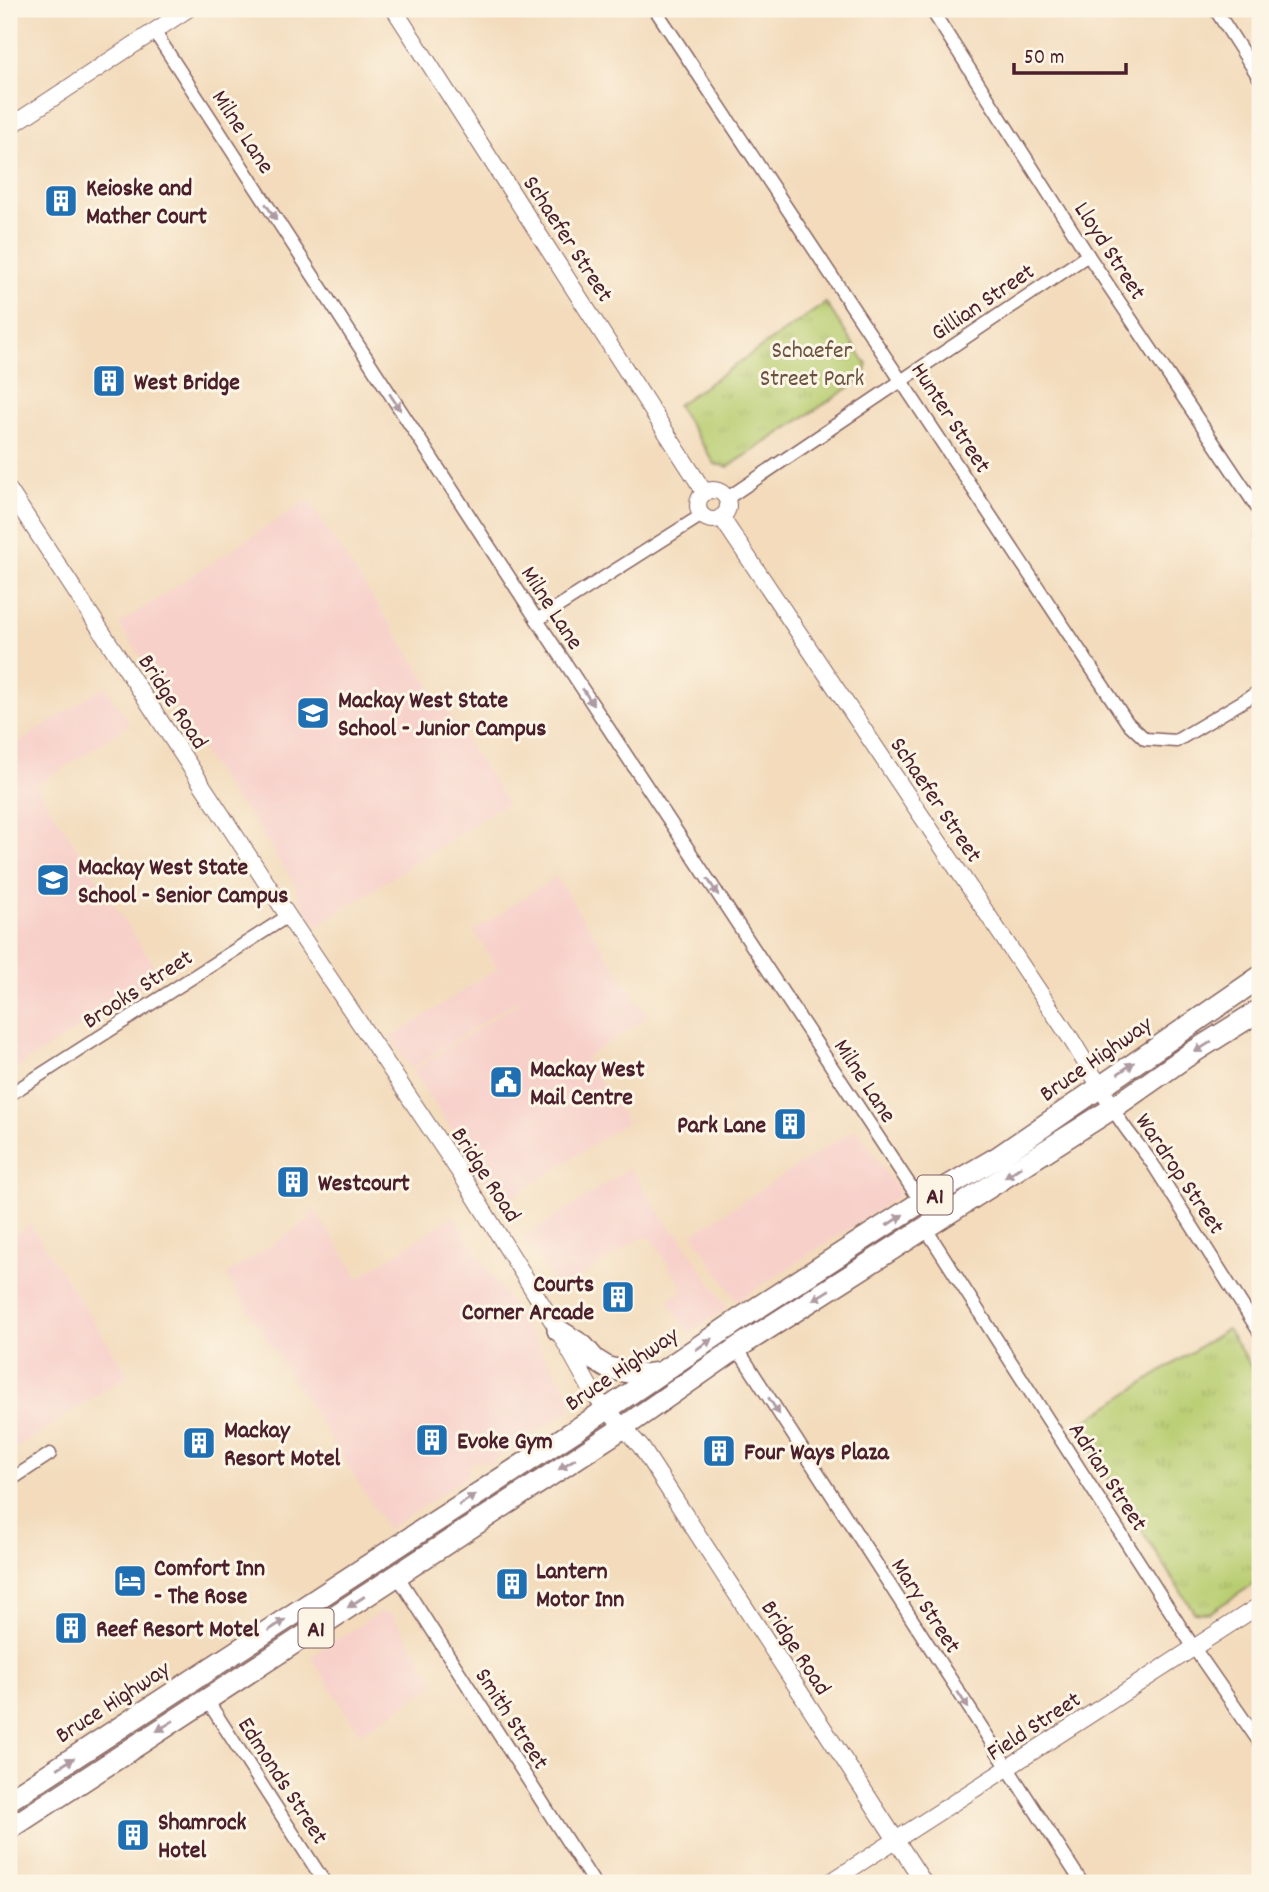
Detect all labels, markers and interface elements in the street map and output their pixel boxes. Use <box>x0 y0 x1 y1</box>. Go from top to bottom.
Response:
scale bar <box>1014 32 1126 76</box>
text: 50 m <box>1024 44 1064 74</box>
street label: Milne Lane <box>202 84 281 181</box>
street label: Schaefer Street <box>513 170 620 310</box>
place label: Keioske and Mather Court <box>86 173 207 235</box>
building icon: Keioske and Mather Court <box>42 182 80 220</box>
street label: Lloyd Street <box>1064 196 1153 308</box>
one-way arrow <box>264 202 277 221</box>
street label: Gillian Street <box>925 256 1042 351</box>
park label: Schaefer Street Park <box>760 335 864 397</box>
street label: Hunter Street <box>901 357 998 481</box>
building icon: West Bridge <box>90 362 128 400</box>
place label: West Bridge <box>134 367 240 401</box>
one-way arrow <box>389 393 402 412</box>
street label: Milne Lane <box>511 560 590 657</box>
street label: Bridge Road <box>128 648 215 757</box>
place label: Mackay West State School - Junior Campus <box>338 685 546 747</box>
one-way arrow <box>581 687 594 707</box>
school or university icon: Mackay West State School - Junior Campus <box>294 694 332 732</box>
street label: Schaefer Street <box>880 731 989 870</box>
place label: Mackay West State School - Senior Campus <box>78 852 288 914</box>
school or university icon: Mackay West State School - Senior Campus <box>34 861 72 899</box>
one-way arrow <box>706 878 720 896</box>
street label: Brooks Street <box>77 942 201 1039</box>
street label: Bruce Highway <box>1033 1008 1161 1112</box>
street label: Milne Lane <box>824 1033 903 1130</box>
one-way arrow <box>1193 1040 1212 1053</box>
place label: Mackay West Mail Centre <box>530 1054 645 1116</box>
one-way arrow <box>1117 1061 1135 1075</box>
public building icon: Mackay West Mail Centre <box>487 1063 525 1101</box>
building icon: Park Lane <box>771 1105 809 1143</box>
street label: Wardrop Street <box>1125 1107 1232 1242</box>
place label: Park Lane <box>677 1110 766 1144</box>
street label: Bridge Road <box>441 1121 528 1230</box>
building icon: Westcourt <box>274 1163 312 1201</box>
one-way arrow <box>1003 1165 1022 1178</box>
place label: Westcourt <box>318 1168 410 1202</box>
road number: A1 <box>918 1176 953 1214</box>
one-way arrow <box>885 1213 904 1226</box>
place label: Courts Corner Arcade <box>462 1269 594 1331</box>
building icon: Courts Corner Arcade <box>599 1278 637 1316</box>
one-way arrow <box>812 1288 831 1301</box>
street label: Bruce Highway <box>559 1319 688 1421</box>
one-way arrow <box>695 1337 713 1351</box>
one-way arrow <box>768 1396 781 1416</box>
place label: Mackay Resort Motel <box>224 1415 340 1477</box>
street label: Adrian Street <box>1059 1416 1155 1539</box>
building icon: Evoke Gym <box>413 1421 451 1459</box>
building icon: Mackay Resort Motel <box>180 1424 218 1462</box>
place label: Evoke Gym <box>457 1426 553 1460</box>
building icon: Four Ways Plaza <box>700 1432 738 1470</box>
place label: Four Ways Plaza <box>744 1437 889 1471</box>
one-way arrow <box>557 1457 576 1470</box>
one-way arrow <box>458 1494 477 1507</box>
street label: Mary Street <box>881 1552 968 1661</box>
place label: Comfort Inn - The Rose <box>154 1553 265 1615</box>
place label: Lantern Motor Inn <box>536 1556 624 1618</box>
hotel icon: Comfort Inn - The Rose <box>111 1562 149 1600</box>
building icon: Lantern Motor Inn <box>493 1565 531 1603</box>
street label: Bridge Road <box>751 1594 838 1703</box>
one-way arrow <box>347 1595 365 1609</box>
building icon: Reef Resort Motel <box>52 1609 90 1647</box>
road number: A1 <box>298 1609 334 1648</box>
place label: Reef Resort Motel <box>96 1614 259 1648</box>
one-way arrow <box>267 1619 286 1632</box>
street label: Bruce Highway <box>49 1653 179 1753</box>
street label: Smith Street <box>465 1662 556 1777</box>
street label: Field Street <box>981 1684 1089 1771</box>
one-way arrow <box>957 1691 970 1710</box>
street label: Edmonds Street <box>228 1711 335 1852</box>
one-way arrow <box>156 1720 175 1733</box>
one-way arrow <box>57 1756 75 1770</box>
place label: Shamrock Hotel <box>158 1807 247 1869</box>
building icon: Shamrock Hotel <box>114 1816 152 1854</box>

